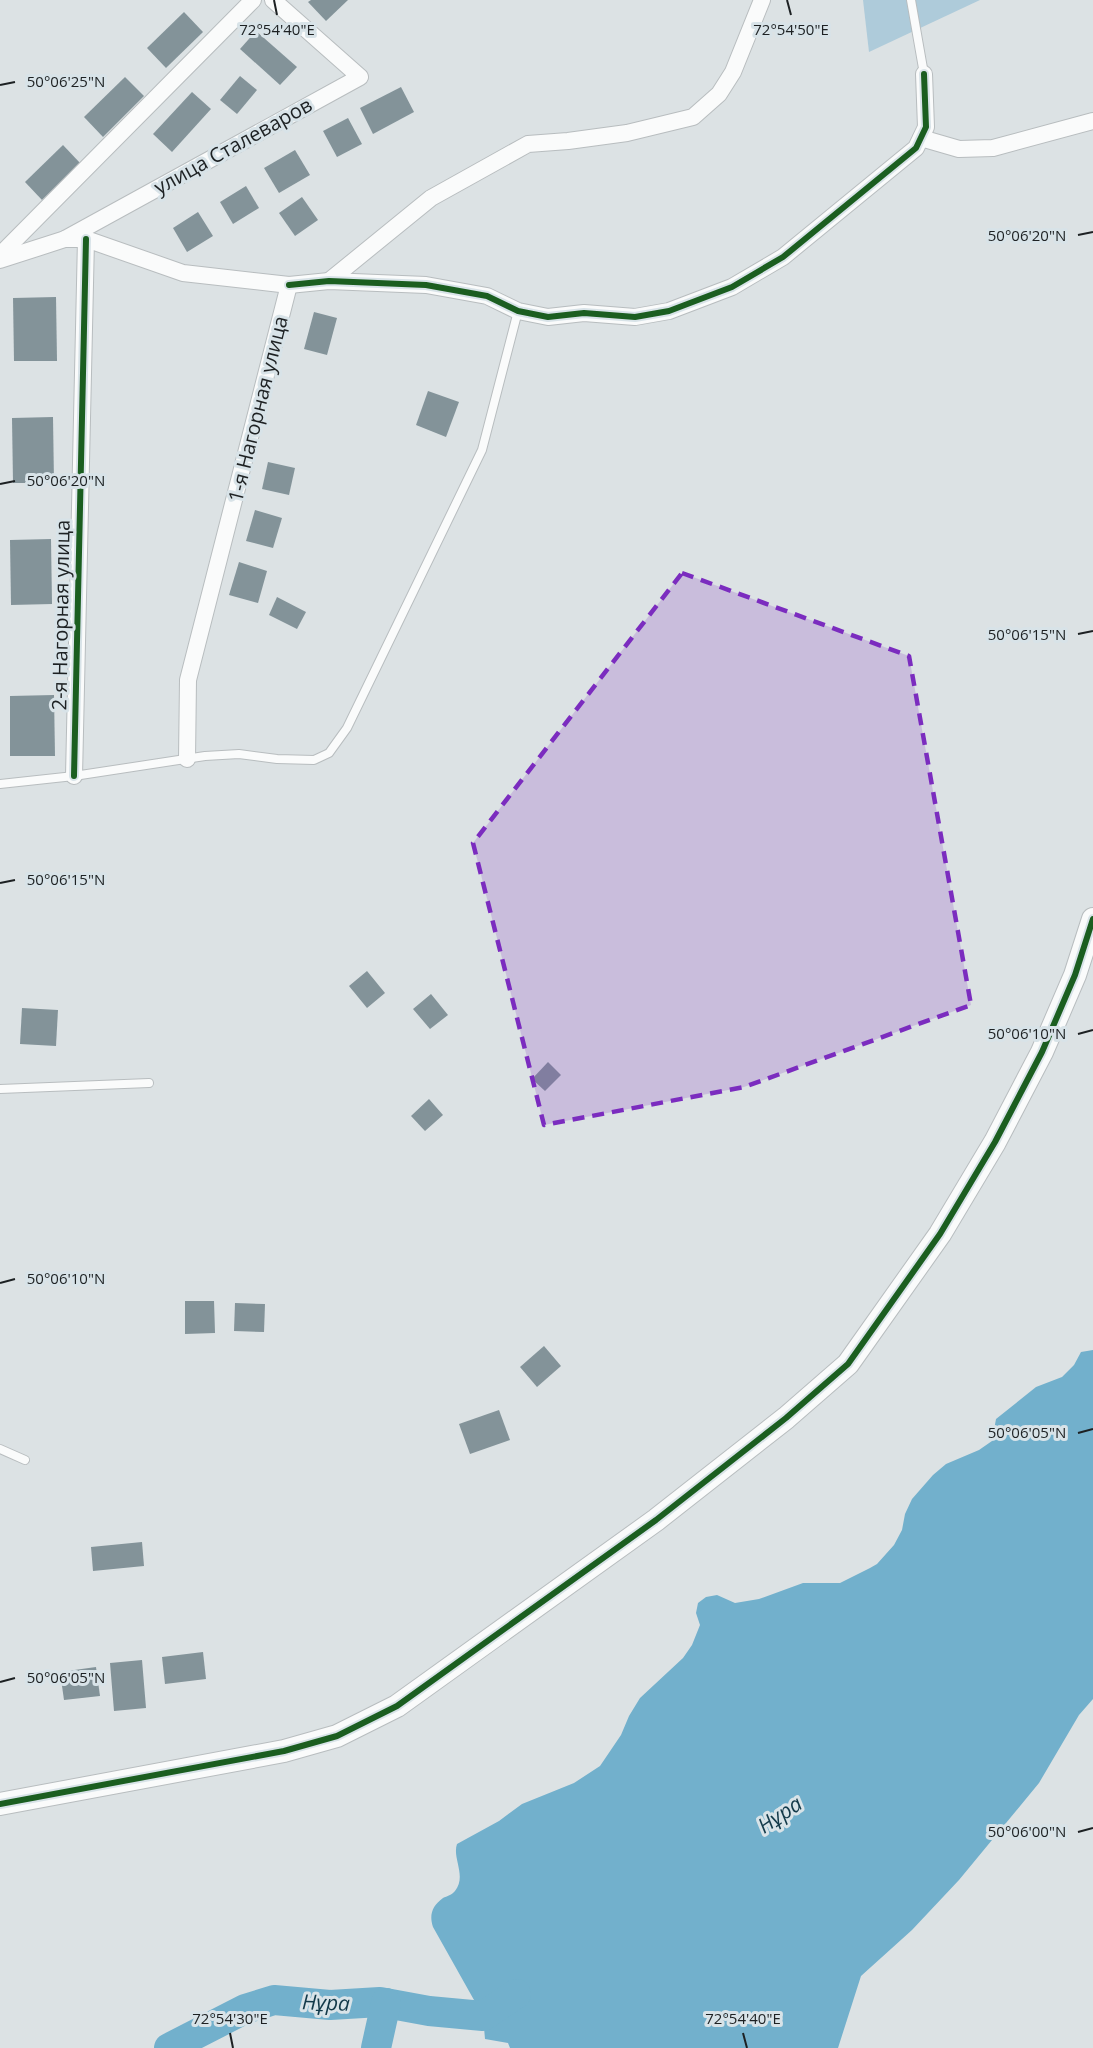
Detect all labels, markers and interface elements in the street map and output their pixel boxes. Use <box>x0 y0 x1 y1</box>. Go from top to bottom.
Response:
text: 72°54'40"E <box>239 19 315 39</box>
text: 72°54'50"E <box>753 19 829 39</box>
text: 50°06'25"N <box>27 71 105 91</box>
street label: улица Сталеваров <box>149 91 317 200</box>
text: 50°06'20"N <box>988 225 1066 245</box>
street label: 1-я Нагорная улица <box>221 313 294 505</box>
text: 50°06'20"N <box>27 470 105 490</box>
street label: 2-я Нагорная улица <box>45 519 76 711</box>
text: 50°06'15"N <box>988 624 1066 644</box>
text: 50°06'15"N <box>27 869 105 889</box>
text: 50°06'10"N <box>988 1023 1066 1043</box>
text: 50°06'10"N <box>27 1268 105 1288</box>
text: 50°06'05"N <box>988 1422 1066 1442</box>
text: 50°06'05"N <box>27 1667 105 1687</box>
water label: Нұра <box>752 1789 807 1839</box>
text: 50°06'00"N <box>988 1821 1066 1841</box>
water label: Нұра <box>302 1987 351 2017</box>
text: 72°54'30"E <box>192 2008 268 2028</box>
text: 72°54'40"E <box>705 2008 781 2028</box>

